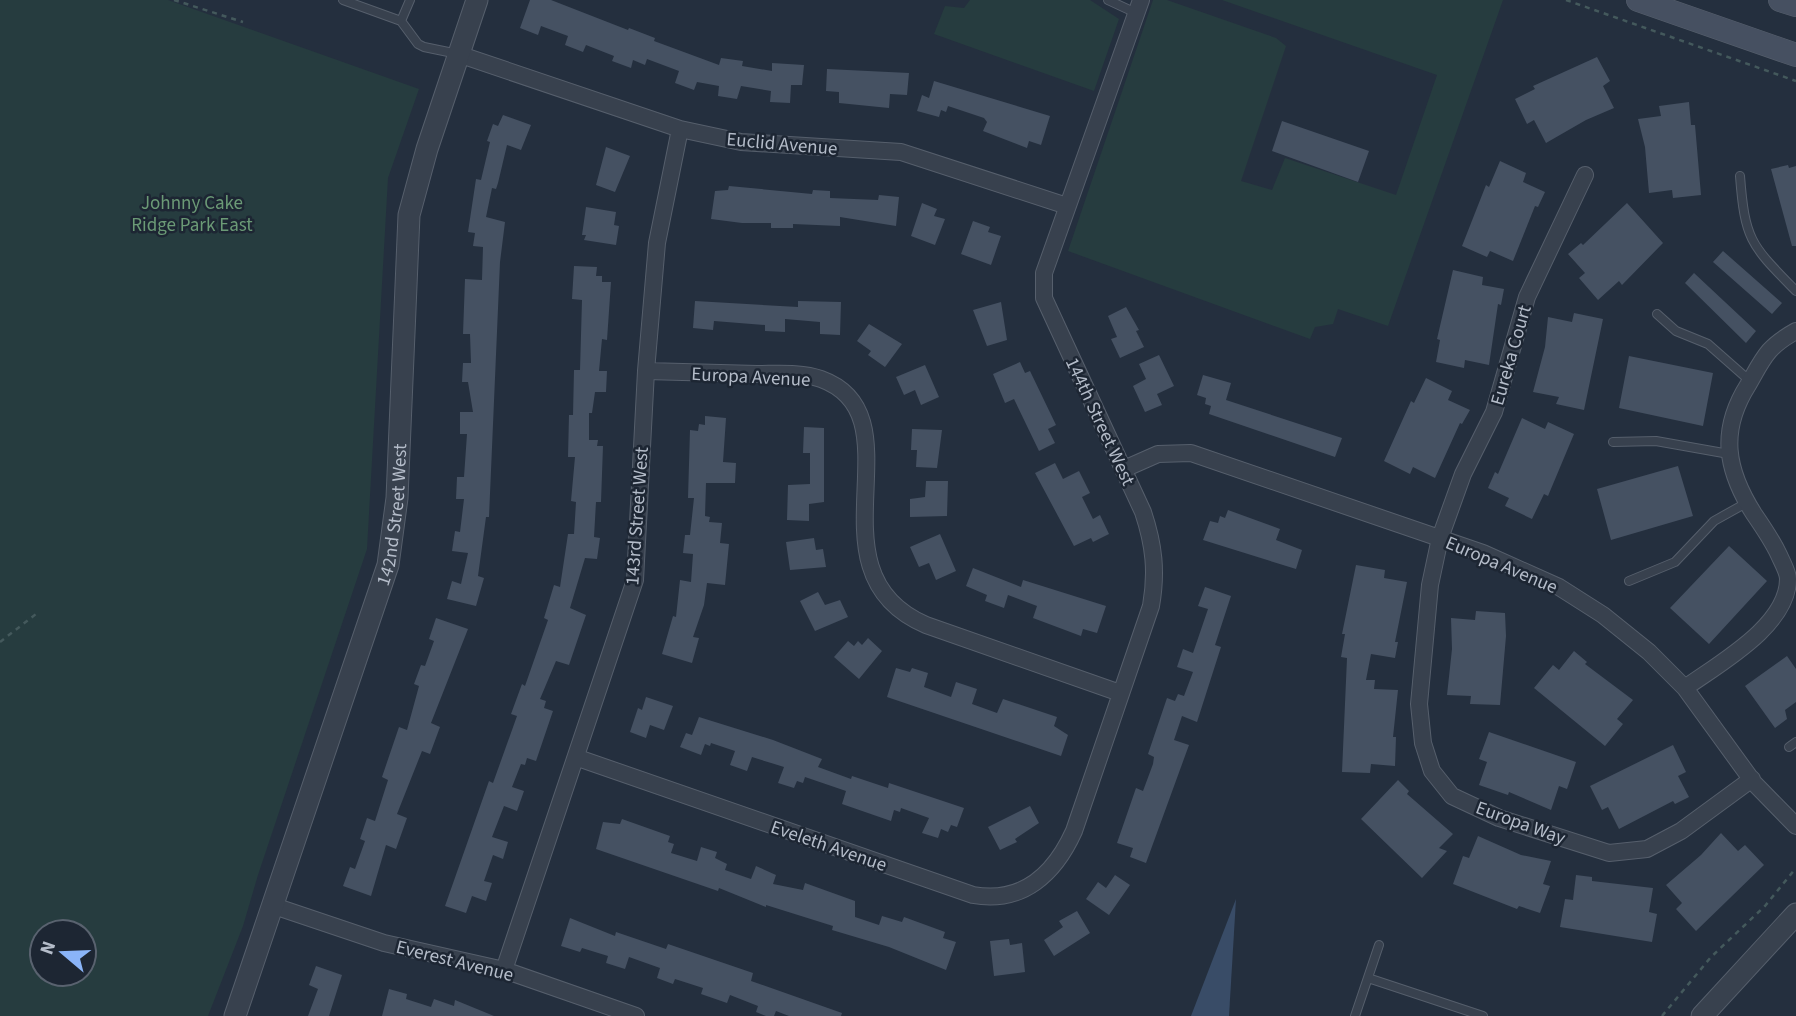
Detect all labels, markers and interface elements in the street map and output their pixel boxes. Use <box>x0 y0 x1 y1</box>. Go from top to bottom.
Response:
street label: Euclid Avenue <box>725 126 839 163</box>
park label: Johnny Cake Ridge Park East <box>131 190 253 239</box>
street label: Eureka Court <box>1484 302 1539 409</box>
street label: 144th Street West <box>1058 353 1141 491</box>
street label: Europa Avenue <box>691 361 811 394</box>
street label: 142nd Street West <box>370 442 414 589</box>
street label: 143rd Street West <box>619 445 656 586</box>
street label: Europa Avenue <box>1441 530 1562 601</box>
street label: Europa Way <box>1472 795 1569 852</box>
street label: Eveleth Avenue <box>767 814 890 879</box>
north arrow <box>28 918 98 988</box>
street label: Everest Avenue <box>393 934 516 989</box>
text: N <box>34 938 63 958</box>

